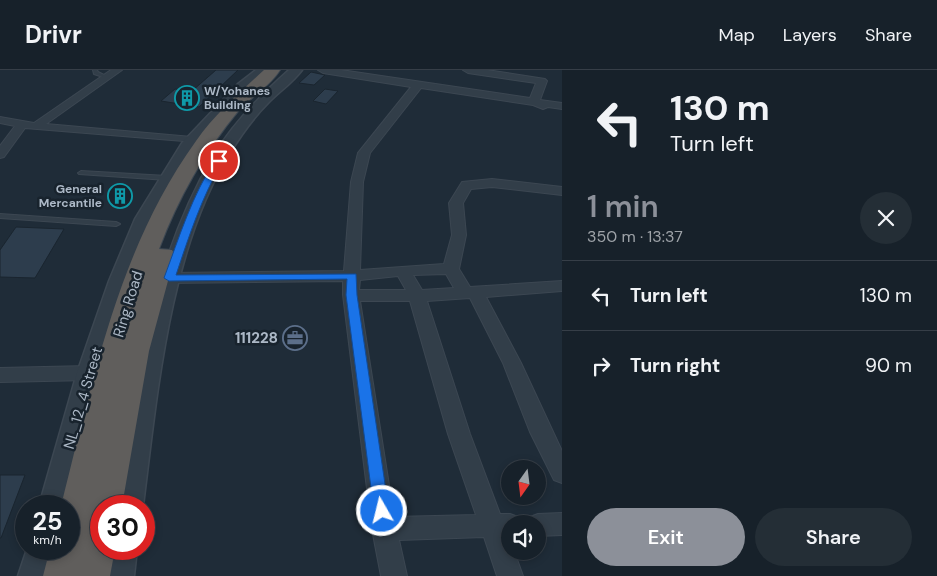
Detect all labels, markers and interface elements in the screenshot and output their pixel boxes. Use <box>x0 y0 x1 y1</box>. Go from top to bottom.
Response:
text: Drivr <box>25 19 82 50</box>
text: Map <box>719 23 755 47</box>
text: Layers <box>783 23 837 47</box>
text: Share <box>865 23 912 47</box>
place label: W/Yohanes Building <box>204 83 270 113</box>
building icon: W/Yohanes Building <box>174 85 200 111</box>
text: 130 m <box>670 85 770 131</box>
icon: left <box>587 90 652 155</box>
text: Turn left <box>670 129 754 158</box>
pin <box>198 140 240 182</box>
icon: arrive <box>205 147 233 175</box>
place label: General Mercantile <box>39 181 102 211</box>
building icon: General Mercantile <box>107 183 133 209</box>
text: 1 min <box>587 187 659 226</box>
button: close <box>860 192 912 244</box>
text: 350 m · 13:37 <box>587 226 683 247</box>
street label: Ring Road <box>108 268 148 340</box>
icon: left <box>587 282 615 310</box>
text: Turn left <box>630 283 708 308</box>
text: 130 m <box>860 283 912 308</box>
office icon: 111228 <box>282 325 308 351</box>
place label: 111228 <box>235 328 278 348</box>
street label: NL_12_4 Street <box>59 344 107 451</box>
icon: right <box>587 352 615 380</box>
text: Turn right <box>630 353 720 378</box>
text: 90 m <box>865 353 912 378</box>
north arrow <box>501 460 546 505</box>
map controls <box>501 460 546 560</box>
position arrow <box>355 484 407 536</box>
speed limit sign: 30 <box>90 495 155 560</box>
text: 25 <box>33 505 62 538</box>
button: Exit <box>587 508 745 566</box>
button: Share <box>755 508 912 566</box>
button: sound <box>501 515 546 560</box>
text: km/h <box>33 532 62 548</box>

